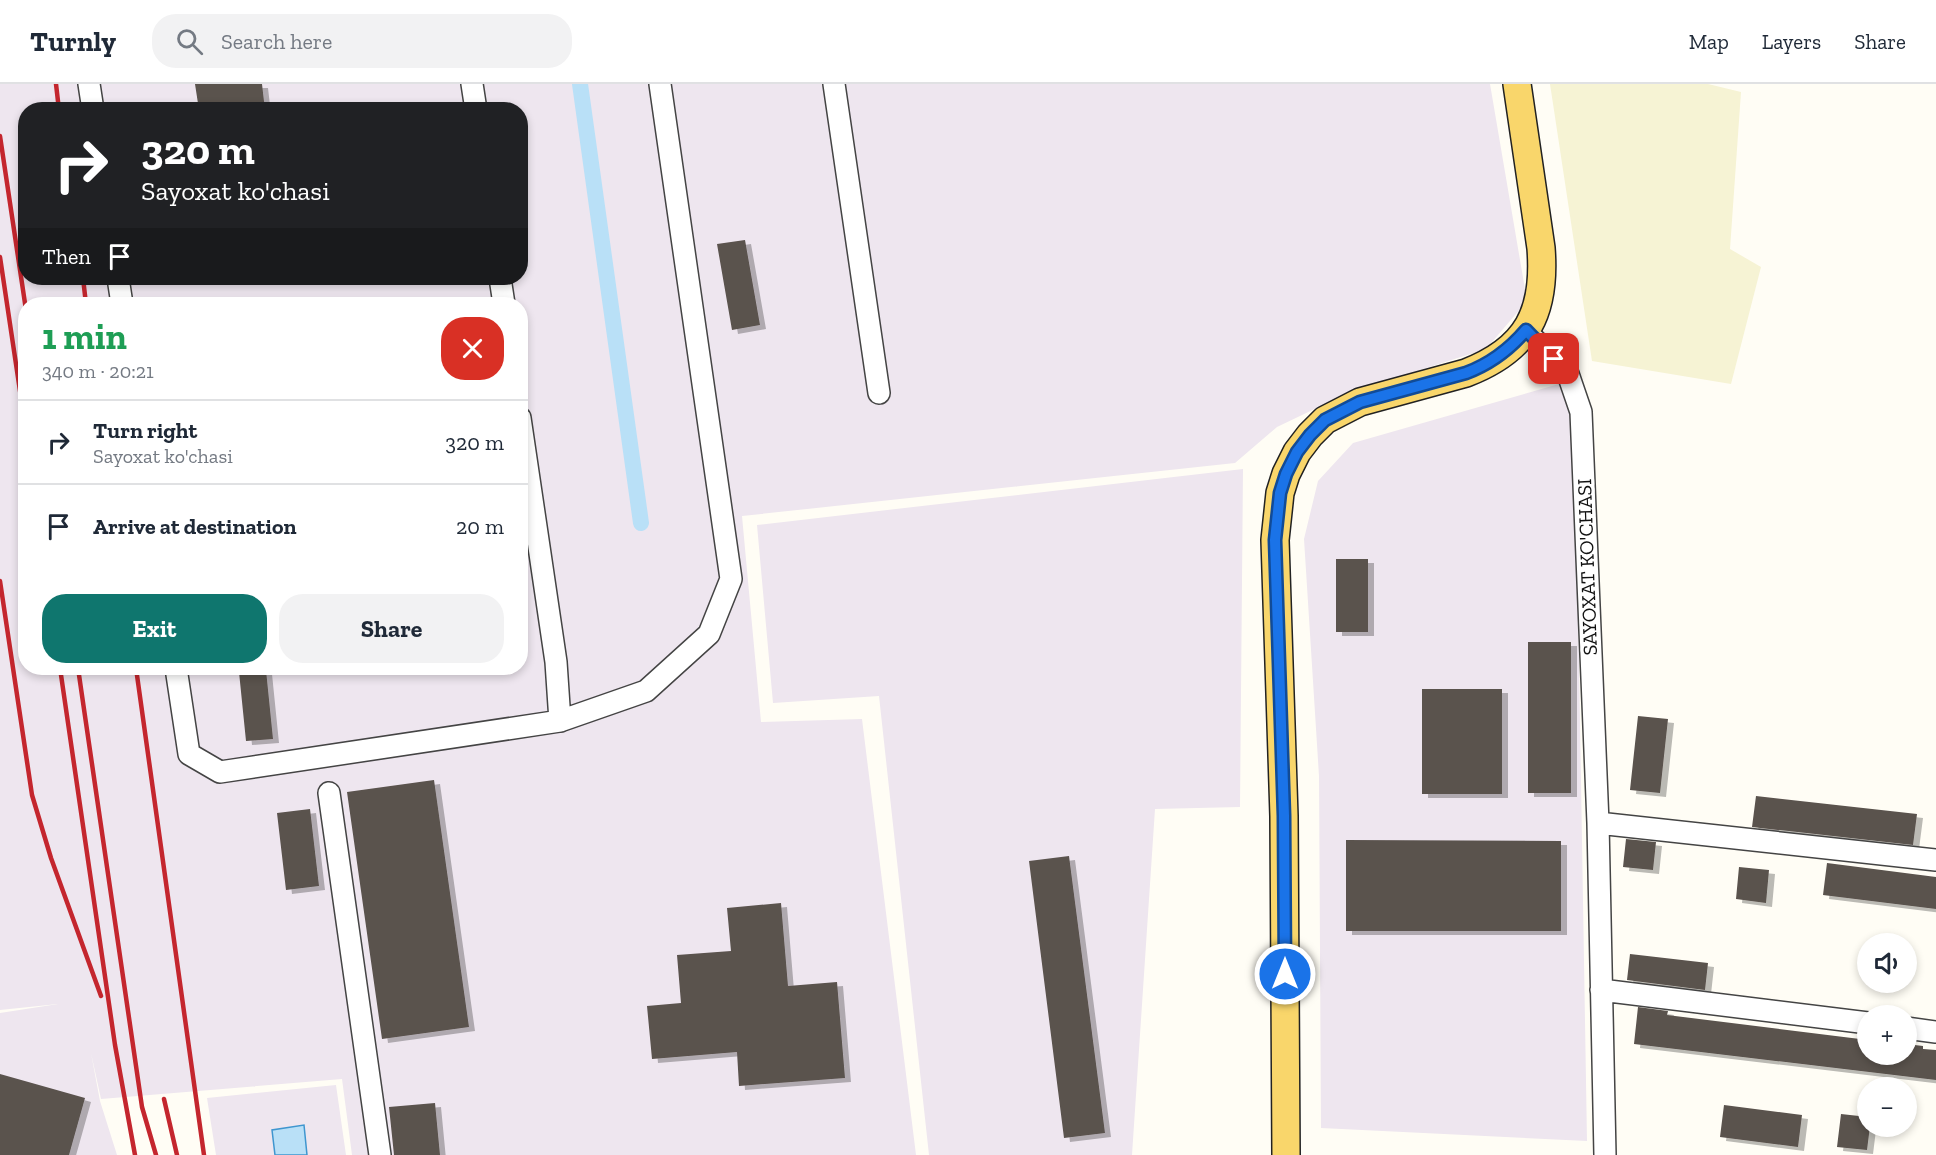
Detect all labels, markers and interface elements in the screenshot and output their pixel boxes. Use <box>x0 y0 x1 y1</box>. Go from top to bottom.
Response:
search box <box>152 14 572 68</box>
text: Turnly <box>30 25 116 58</box>
icon: search <box>173 25 206 58</box>
text: Search here <box>221 28 332 55</box>
text: Map <box>1689 29 1729 54</box>
text: Layers <box>1762 29 1821 54</box>
text: Share <box>1854 29 1906 54</box>
text: 320 m <box>141 124 255 175</box>
icon: right <box>42 126 120 204</box>
text: Sayoxat ko'chasi <box>141 175 330 207</box>
icon: arrive <box>103 240 136 273</box>
text: Then <box>42 243 91 270</box>
text: 1 min <box>42 315 127 358</box>
button: close <box>441 317 504 380</box>
pin <box>1528 333 1579 384</box>
icon: arrive <box>1537 342 1570 375</box>
text: 340 m · 20:21 <box>42 359 154 383</box>
text: Turn right <box>93 417 197 444</box>
icon: right <box>42 426 75 459</box>
text: 320 m <box>445 429 504 456</box>
text: Sayoxat ko'chasi <box>93 444 233 468</box>
street label: SAYOXAT KO'CHASI <box>1572 478 1602 656</box>
icon: arrive <box>42 510 75 543</box>
text: Arrive at destination <box>93 513 296 540</box>
text: 20 m <box>456 513 504 540</box>
button: Exit <box>42 594 267 663</box>
button: Share <box>279 594 504 663</box>
map controls <box>1857 933 1917 1137</box>
button: sound <box>1857 933 1917 993</box>
position arrow <box>1253 942 1317 1006</box>
button: + <box>1857 1005 1917 1065</box>
button: − <box>1857 1077 1917 1137</box>

